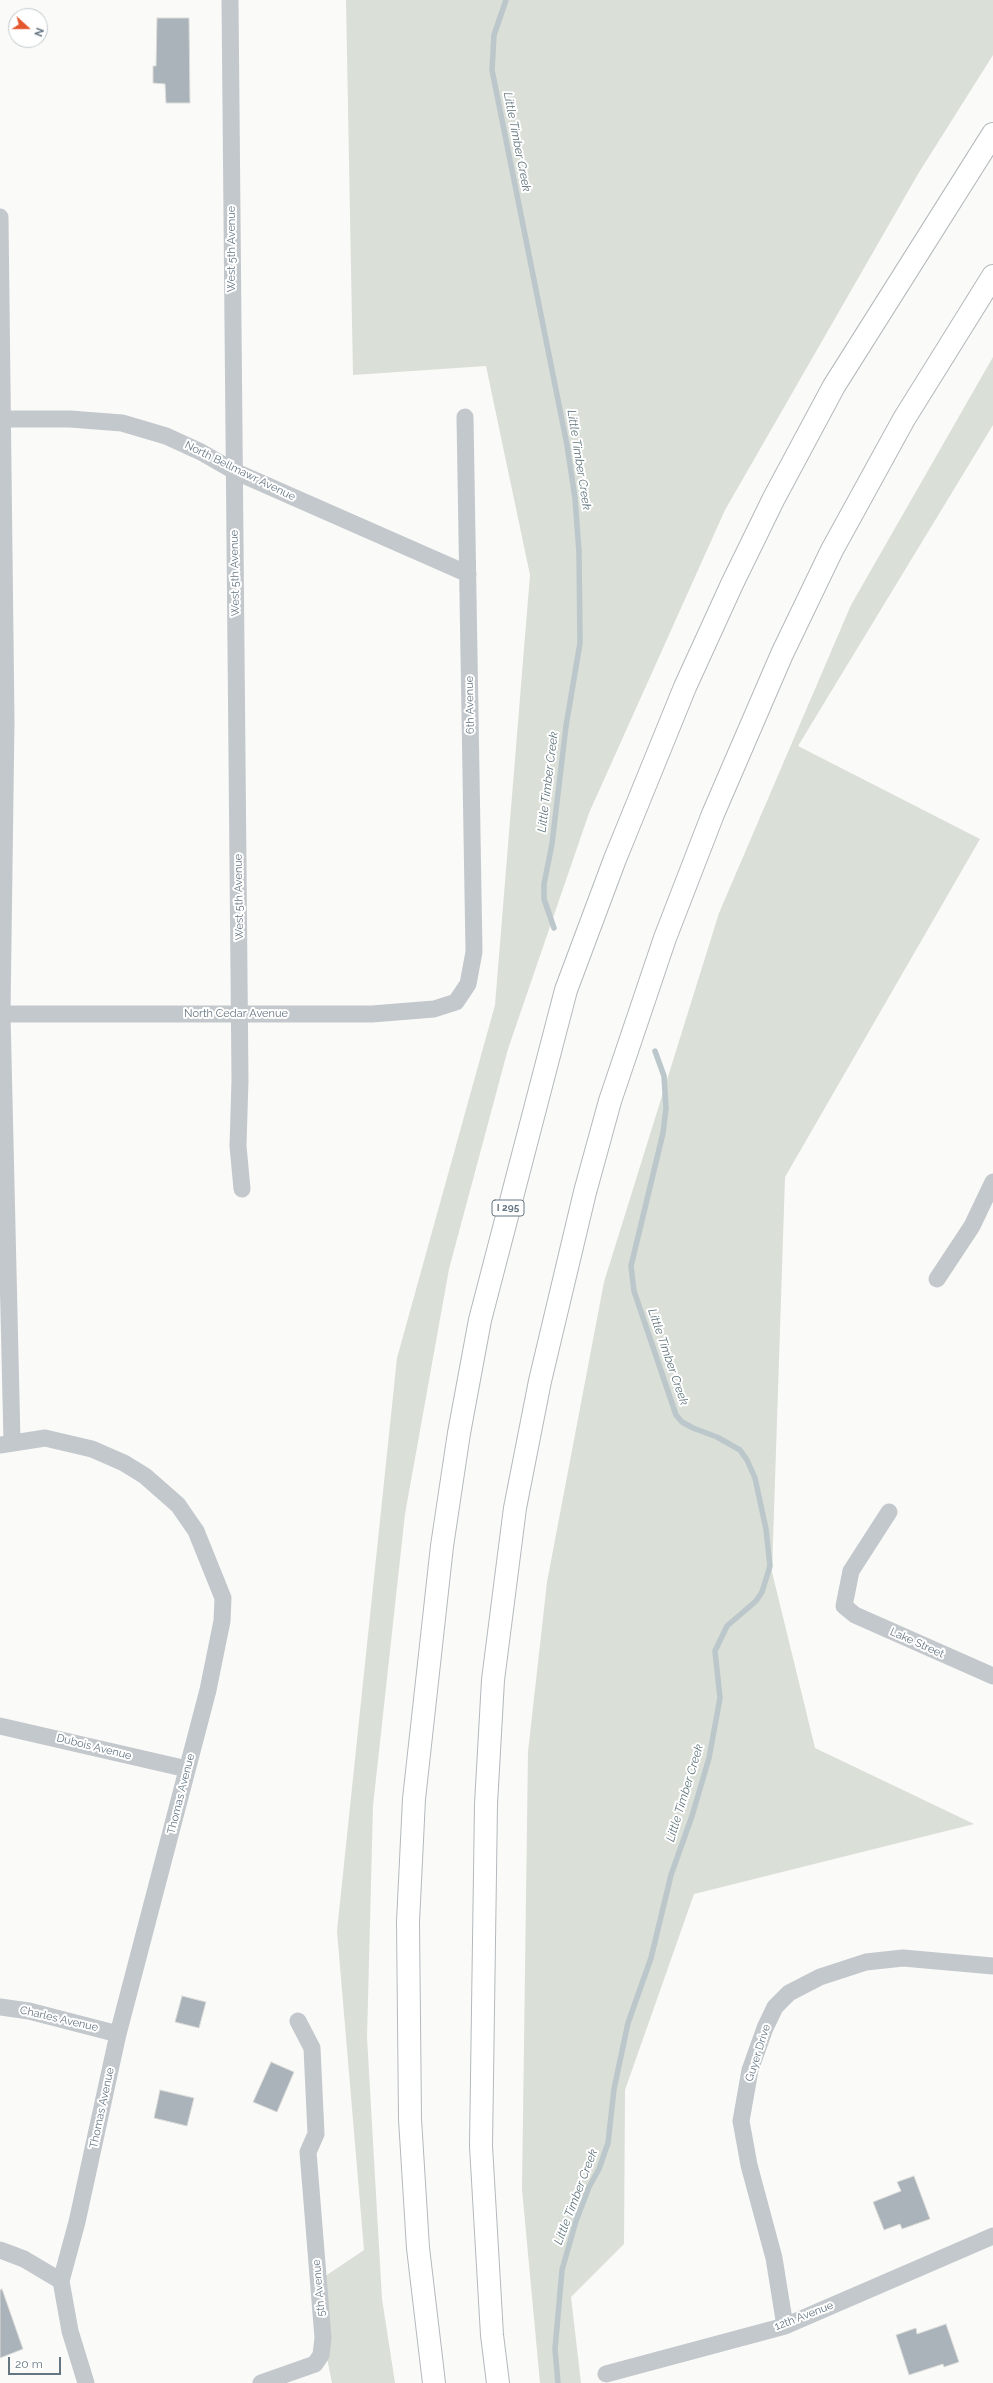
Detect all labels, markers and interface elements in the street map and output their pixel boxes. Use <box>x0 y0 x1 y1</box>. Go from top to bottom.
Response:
north arrow <box>8 8 48 48</box>
text: N <box>31 26 46 38</box>
water label: Little Timber Creek <box>500 91 534 193</box>
street label: West 5th Avenue <box>225 206 239 292</box>
water label: Little Timber Creek <box>564 409 594 511</box>
street label: North Bellmawr Avenue <box>182 438 298 504</box>
street label: West 5th Avenue <box>228 530 242 616</box>
street label: 6th Avenue <box>463 676 477 734</box>
water label: Little Timber Creek <box>535 731 561 833</box>
street label: West 5th Avenue <box>232 854 246 940</box>
street label: North Cedar Avenue <box>184 1007 288 1021</box>
road number: I 295 <box>492 1200 524 1216</box>
water label: Little Timber Creek <box>645 1307 691 1407</box>
street label: Lake Street <box>888 1625 946 1661</box>
street label: Dubois Avenue <box>55 1731 133 1763</box>
water label: Little Timber Creek <box>663 1742 707 1844</box>
street label: Thomas Avenue <box>165 1752 197 1836</box>
street label: Charles Avenue <box>19 2004 99 2034</box>
street label: Guyer Drive <box>743 2023 773 2083</box>
street label: Thomas Avenue <box>87 2066 117 2150</box>
water label: Little Timber Creek <box>551 2147 601 2247</box>
street label: 5th Avenue <box>310 2259 328 2317</box>
street label: 12th Avenue <box>773 2299 835 2333</box>
scale bar <box>10 2349 63 2375</box>
text: 20 m <box>15 2357 43 2371</box>

